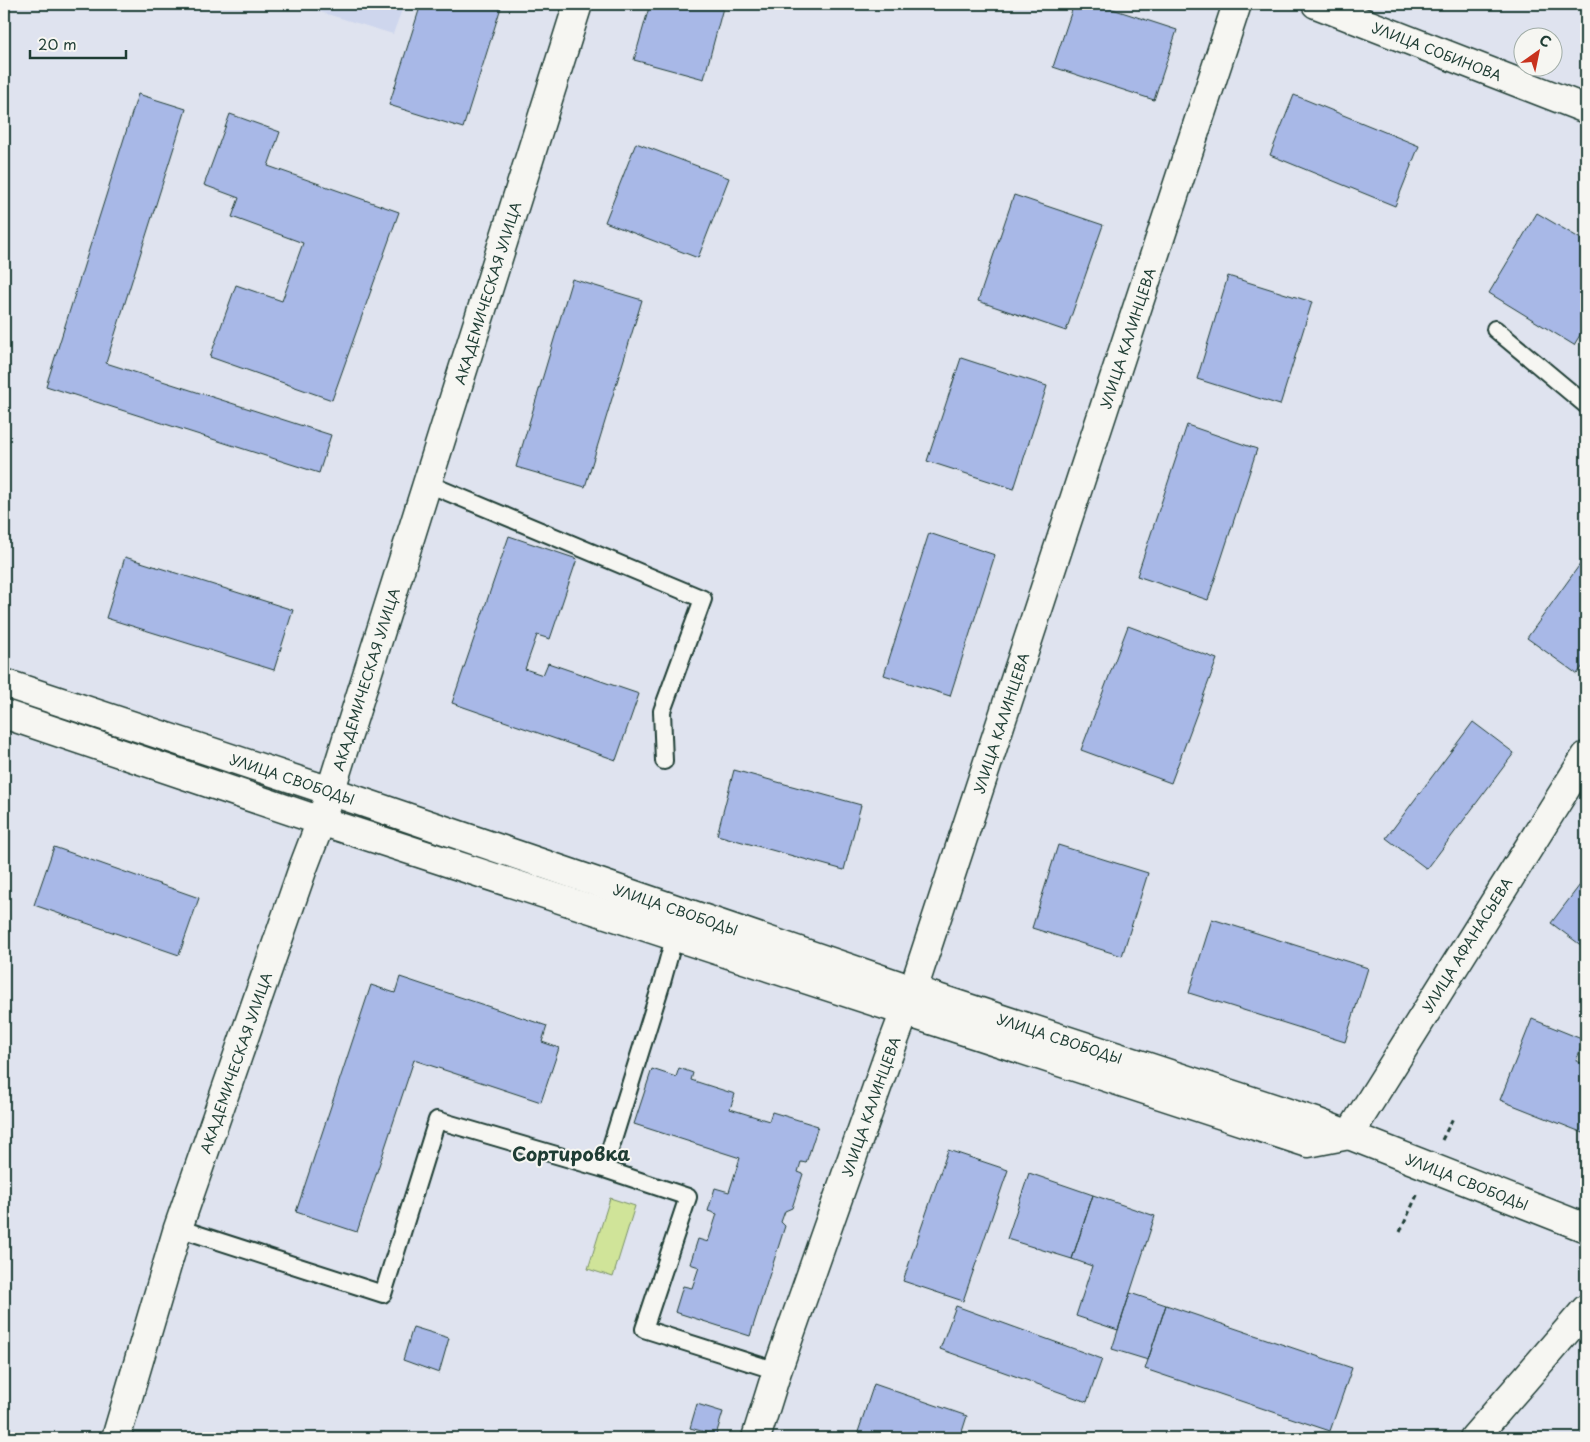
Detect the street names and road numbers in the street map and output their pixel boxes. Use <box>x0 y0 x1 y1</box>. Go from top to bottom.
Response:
street label: УЛИЦА СОБИНОВА <box>1369 16 1505 86</box>
street label: АКАДЕМИЧЕСКАЯ УЛИЦА <box>448 198 526 387</box>
street label: УЛИЦА КАЛИНЦЕВА <box>1094 265 1160 411</box>
street label: АКАДЕМИЧЕСКАЯ УЛИЦА <box>327 585 404 773</box>
street label: УЛИЦА КАЛИНЦЕВА <box>968 650 1034 796</box>
street label: УЛИЦА СВОБОДЫ <box>227 748 358 809</box>
street label: УЛИЦА АФАНАСЬЕВА <box>1417 873 1517 1017</box>
street label: УЛИЦА СВОБОДЫ <box>611 878 741 940</box>
street label: АКАДЕМИЧЕСКАЯ УЛИЦА <box>194 969 277 1156</box>
street label: УЛИЦА СВОБОДЫ <box>995 1008 1125 1068</box>
street label: УЛИЦА КАЛИНЦЕВА <box>836 1033 905 1179</box>
street label: УЛИЦА СВОБОДЫ <box>1403 1148 1532 1215</box>

